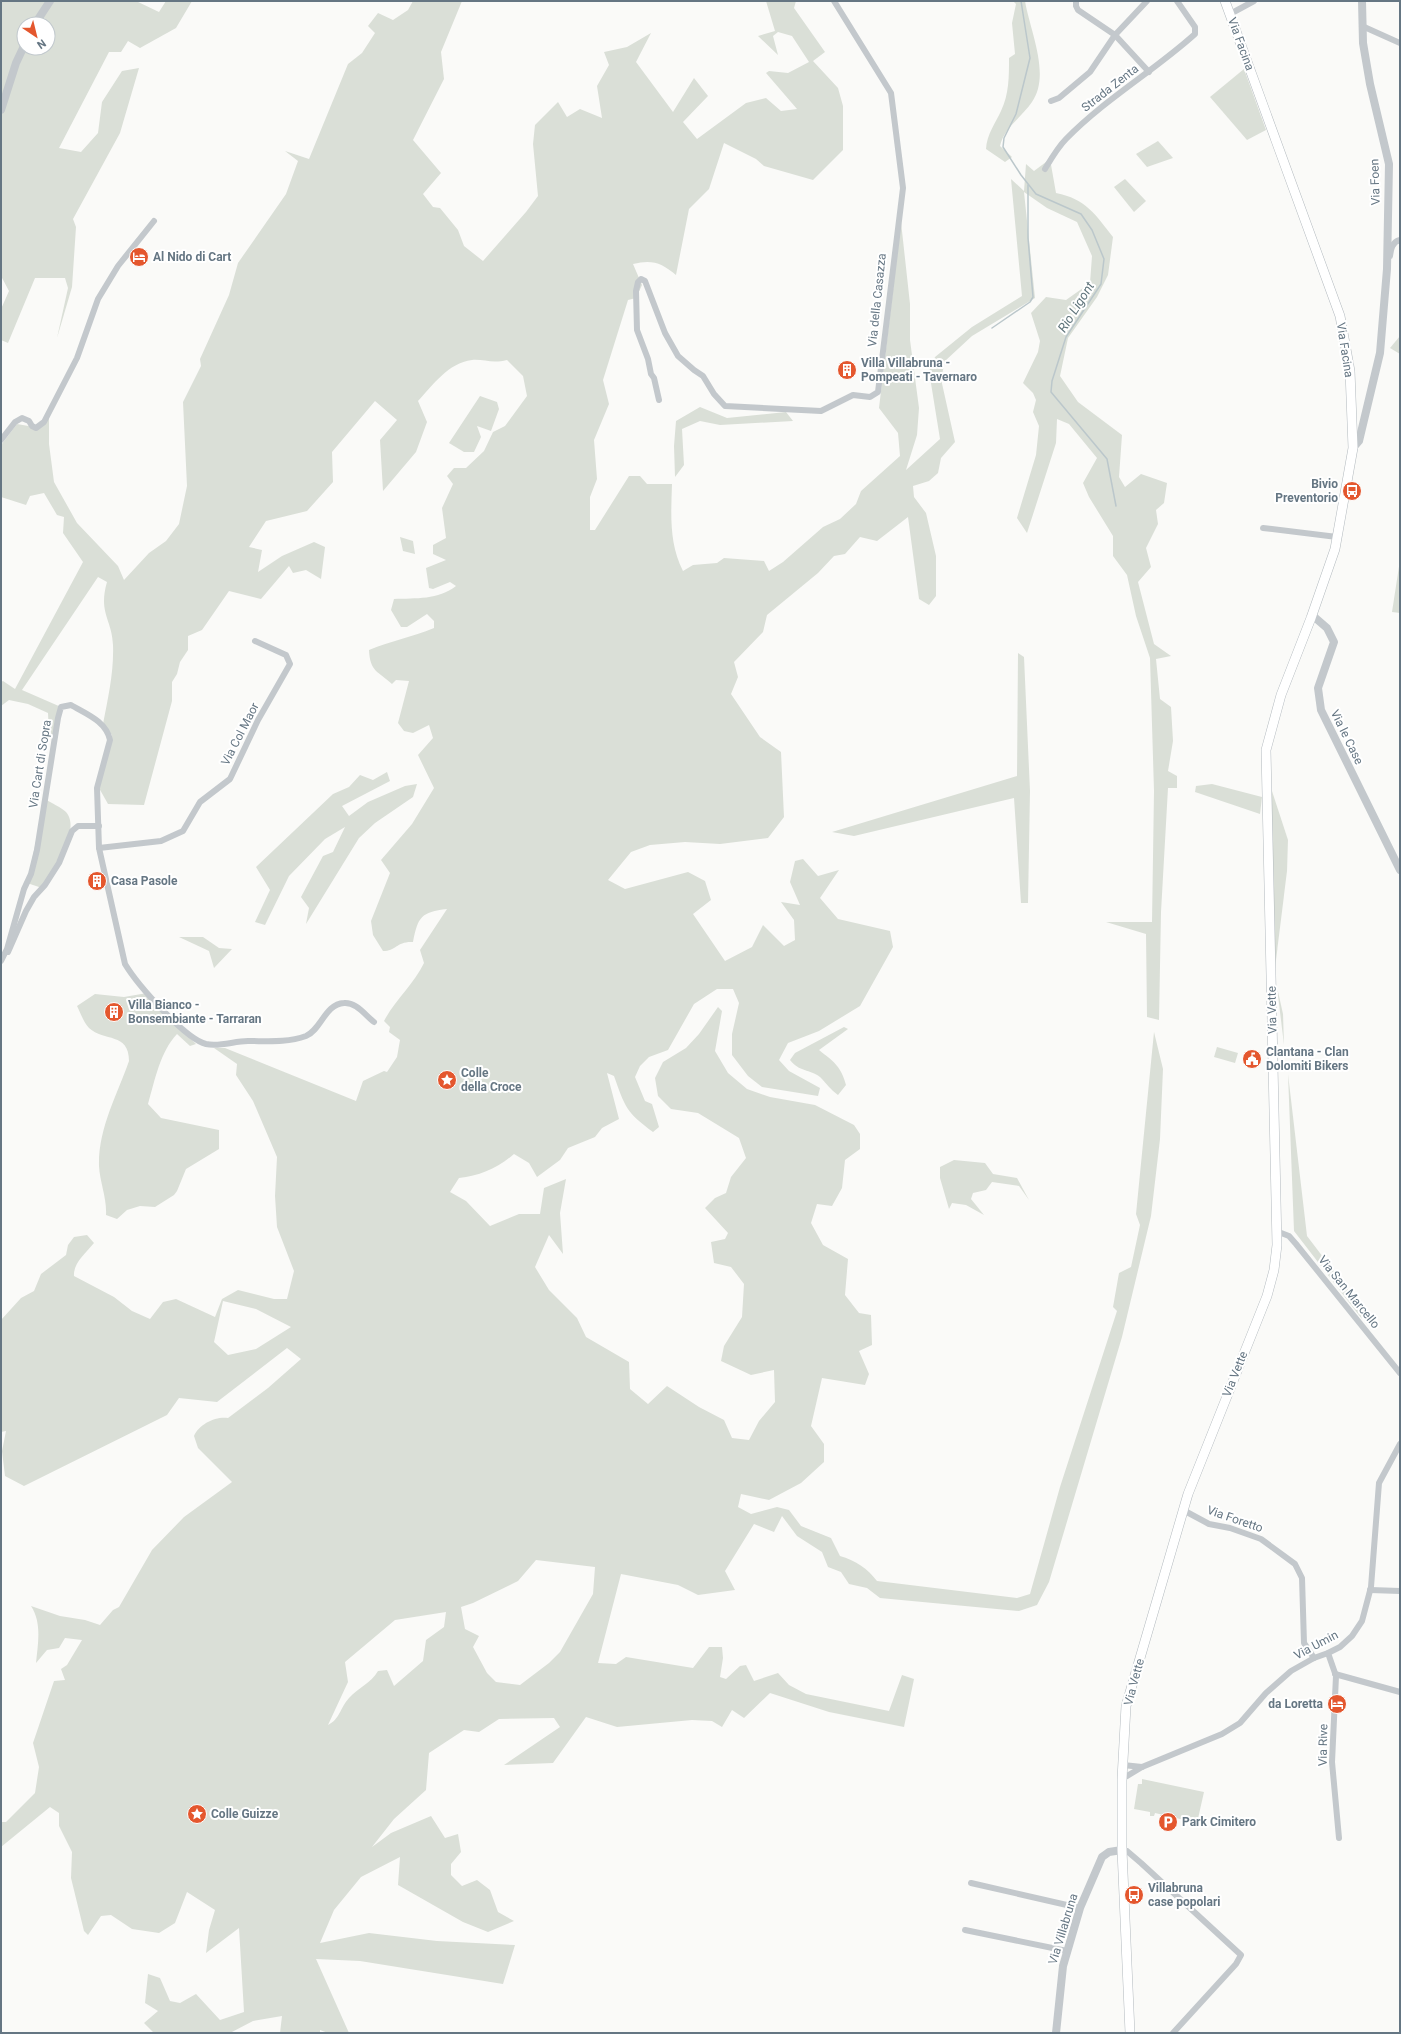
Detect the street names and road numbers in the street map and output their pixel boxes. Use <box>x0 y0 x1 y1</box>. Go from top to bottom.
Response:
street label: Via Facina <box>1225 16 1257 72</box>
street label: Strada Zenta <box>1079 61 1141 115</box>
street label: Via Foen <box>1367 159 1383 205</box>
street label: Via della Casazza <box>865 253 889 347</box>
street label: Via Facina <box>1334 322 1356 378</box>
street label: Via Col Maor <box>218 700 262 768</box>
street label: Via le Case <box>1328 707 1366 767</box>
street label: Via Cart di Sopra <box>26 719 54 809</box>
street label: Via Vette <box>1265 986 1279 1034</box>
street label: Via San Marcello <box>1315 1253 1383 1331</box>
street label: Via Vette <box>1220 1349 1250 1399</box>
street label: Via Foretto <box>1205 1503 1265 1535</box>
street label: Via Umin <box>1292 1628 1340 1662</box>
street label: Via Vette <box>1121 1657 1147 1707</box>
street label: Via Rive <box>1316 1724 1330 1766</box>
street label: Via Villabruna <box>1046 1892 1080 1966</box>

